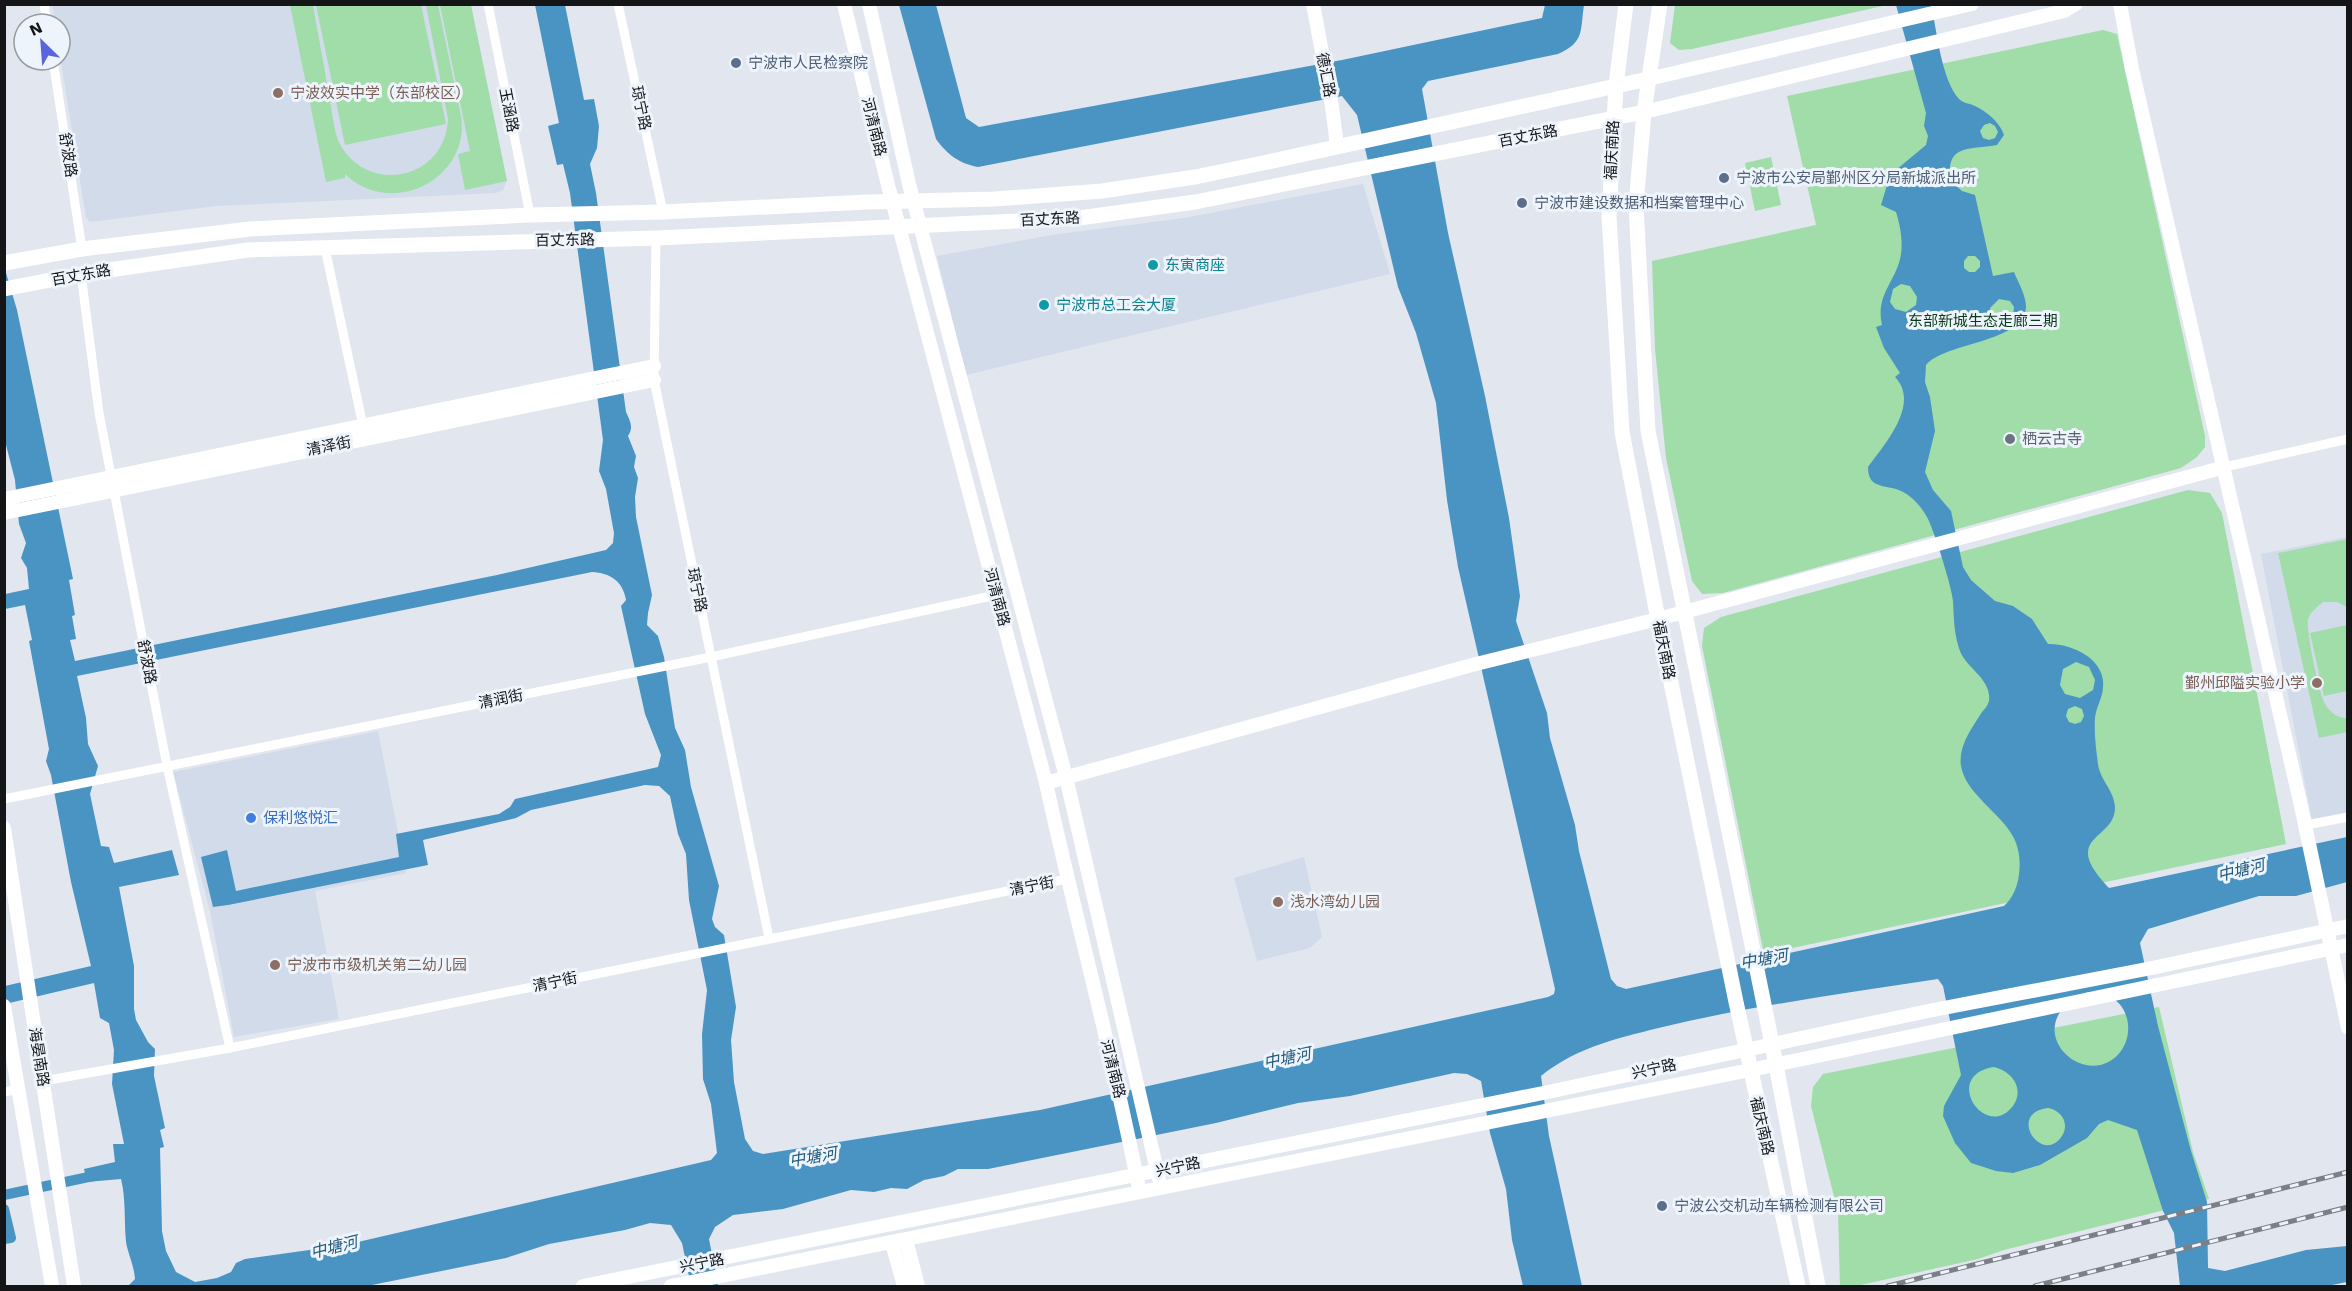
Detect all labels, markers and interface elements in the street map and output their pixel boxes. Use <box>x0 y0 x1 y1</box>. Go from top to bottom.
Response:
north arrow <box>12 12 72 72</box>
text: N <box>26 18 45 40</box>
street label: 德汇路 <box>1313 51 1339 99</box>
place label: 宁波市人民检察院 <box>748 54 868 72</box>
marker: 宁波市人民检察院 <box>729 56 743 70</box>
place label: 宁波效实中学（东部校区） <box>290 84 470 102</box>
street label: 琼宁路 <box>628 84 654 132</box>
marker: 宁波效实中学（东部校区） <box>271 86 285 100</box>
street label: 玉涵路 <box>496 86 522 134</box>
street label: 河清南路 <box>858 96 890 158</box>
street label: 福庆南路 <box>1601 120 1623 180</box>
street label: 百丈东路 <box>1497 121 1559 151</box>
street label: 舒波路 <box>56 131 80 179</box>
place label: 宁波市公安局鄞州区分局新城派出所 <box>1736 169 1976 187</box>
marker: 宁波市公安局鄞州区分局新城派出所 <box>1717 171 1731 185</box>
place label: 宁波市建设数据和档案管理中心 <box>1534 194 1744 212</box>
marker: 宁波市建设数据和档案管理中心 <box>1515 196 1529 210</box>
street label: 百丈东路 <box>1020 208 1080 230</box>
street label: 百丈东路 <box>535 230 595 250</box>
place label: 东寅商座 <box>1165 256 1225 274</box>
marker: 东寅商座 <box>1146 258 1160 272</box>
street label: 百丈东路 <box>50 261 112 289</box>
place label: 宁波市总工会大厦 <box>1056 296 1176 314</box>
marker: 宁波市总工会大厦 <box>1037 298 1051 312</box>
park label: 东部新城生态走廊三期 <box>1908 312 2058 330</box>
place label: 栖云古寺 <box>2022 430 2082 448</box>
marker: 栖云古寺 <box>2003 432 2017 446</box>
street label: 清泽街 <box>305 433 353 459</box>
street label: 琼宁路 <box>684 566 710 614</box>
street label: 河清南路 <box>981 566 1013 628</box>
street label: 福庆南路 <box>1649 619 1679 681</box>
street label: 舒波路 <box>134 638 160 686</box>
place label: 鄞州邱隘实验小学 <box>2185 674 2305 692</box>
marker: 鄞州邱隘实验小学 <box>2310 676 2324 690</box>
street label: 清润街 <box>477 686 525 712</box>
place label: 保利悠悦汇 <box>263 809 338 827</box>
marker: 保利悠悦汇 <box>244 811 258 825</box>
water label: 中塘河 <box>2215 854 2269 885</box>
street label: 清宁街 <box>1008 873 1056 899</box>
place label: 浅水湾幼儿园 <box>1290 893 1380 911</box>
marker: 浅水湾幼儿园 <box>1271 895 1285 909</box>
water label: 中塘河 <box>1739 945 1792 973</box>
place label: 宁波市市级机关第二幼儿园 <box>287 956 467 974</box>
marker: 宁波市市级机关第二幼儿园 <box>268 958 282 972</box>
street label: 清宁街 <box>531 969 579 995</box>
street label: 海晏南路 <box>25 1026 53 1088</box>
street label: 河清南路 <box>1097 1038 1129 1100</box>
water label: 中塘河 <box>1262 1043 1315 1072</box>
street label: 兴宁路 <box>1630 1056 1678 1082</box>
street label: 福庆南路 <box>1746 1095 1778 1157</box>
water label: 中塘河 <box>788 1143 841 1171</box>
street label: 兴宁路 <box>1154 1154 1202 1180</box>
place label: 宁波公交机动车辆检测有限公司 <box>1674 1197 1884 1215</box>
marker: 宁波公交机动车辆检测有限公司 <box>1655 1199 1669 1213</box>
water label: 中塘河 <box>308 1231 362 1262</box>
street label: 兴宁路 <box>678 1250 726 1276</box>

